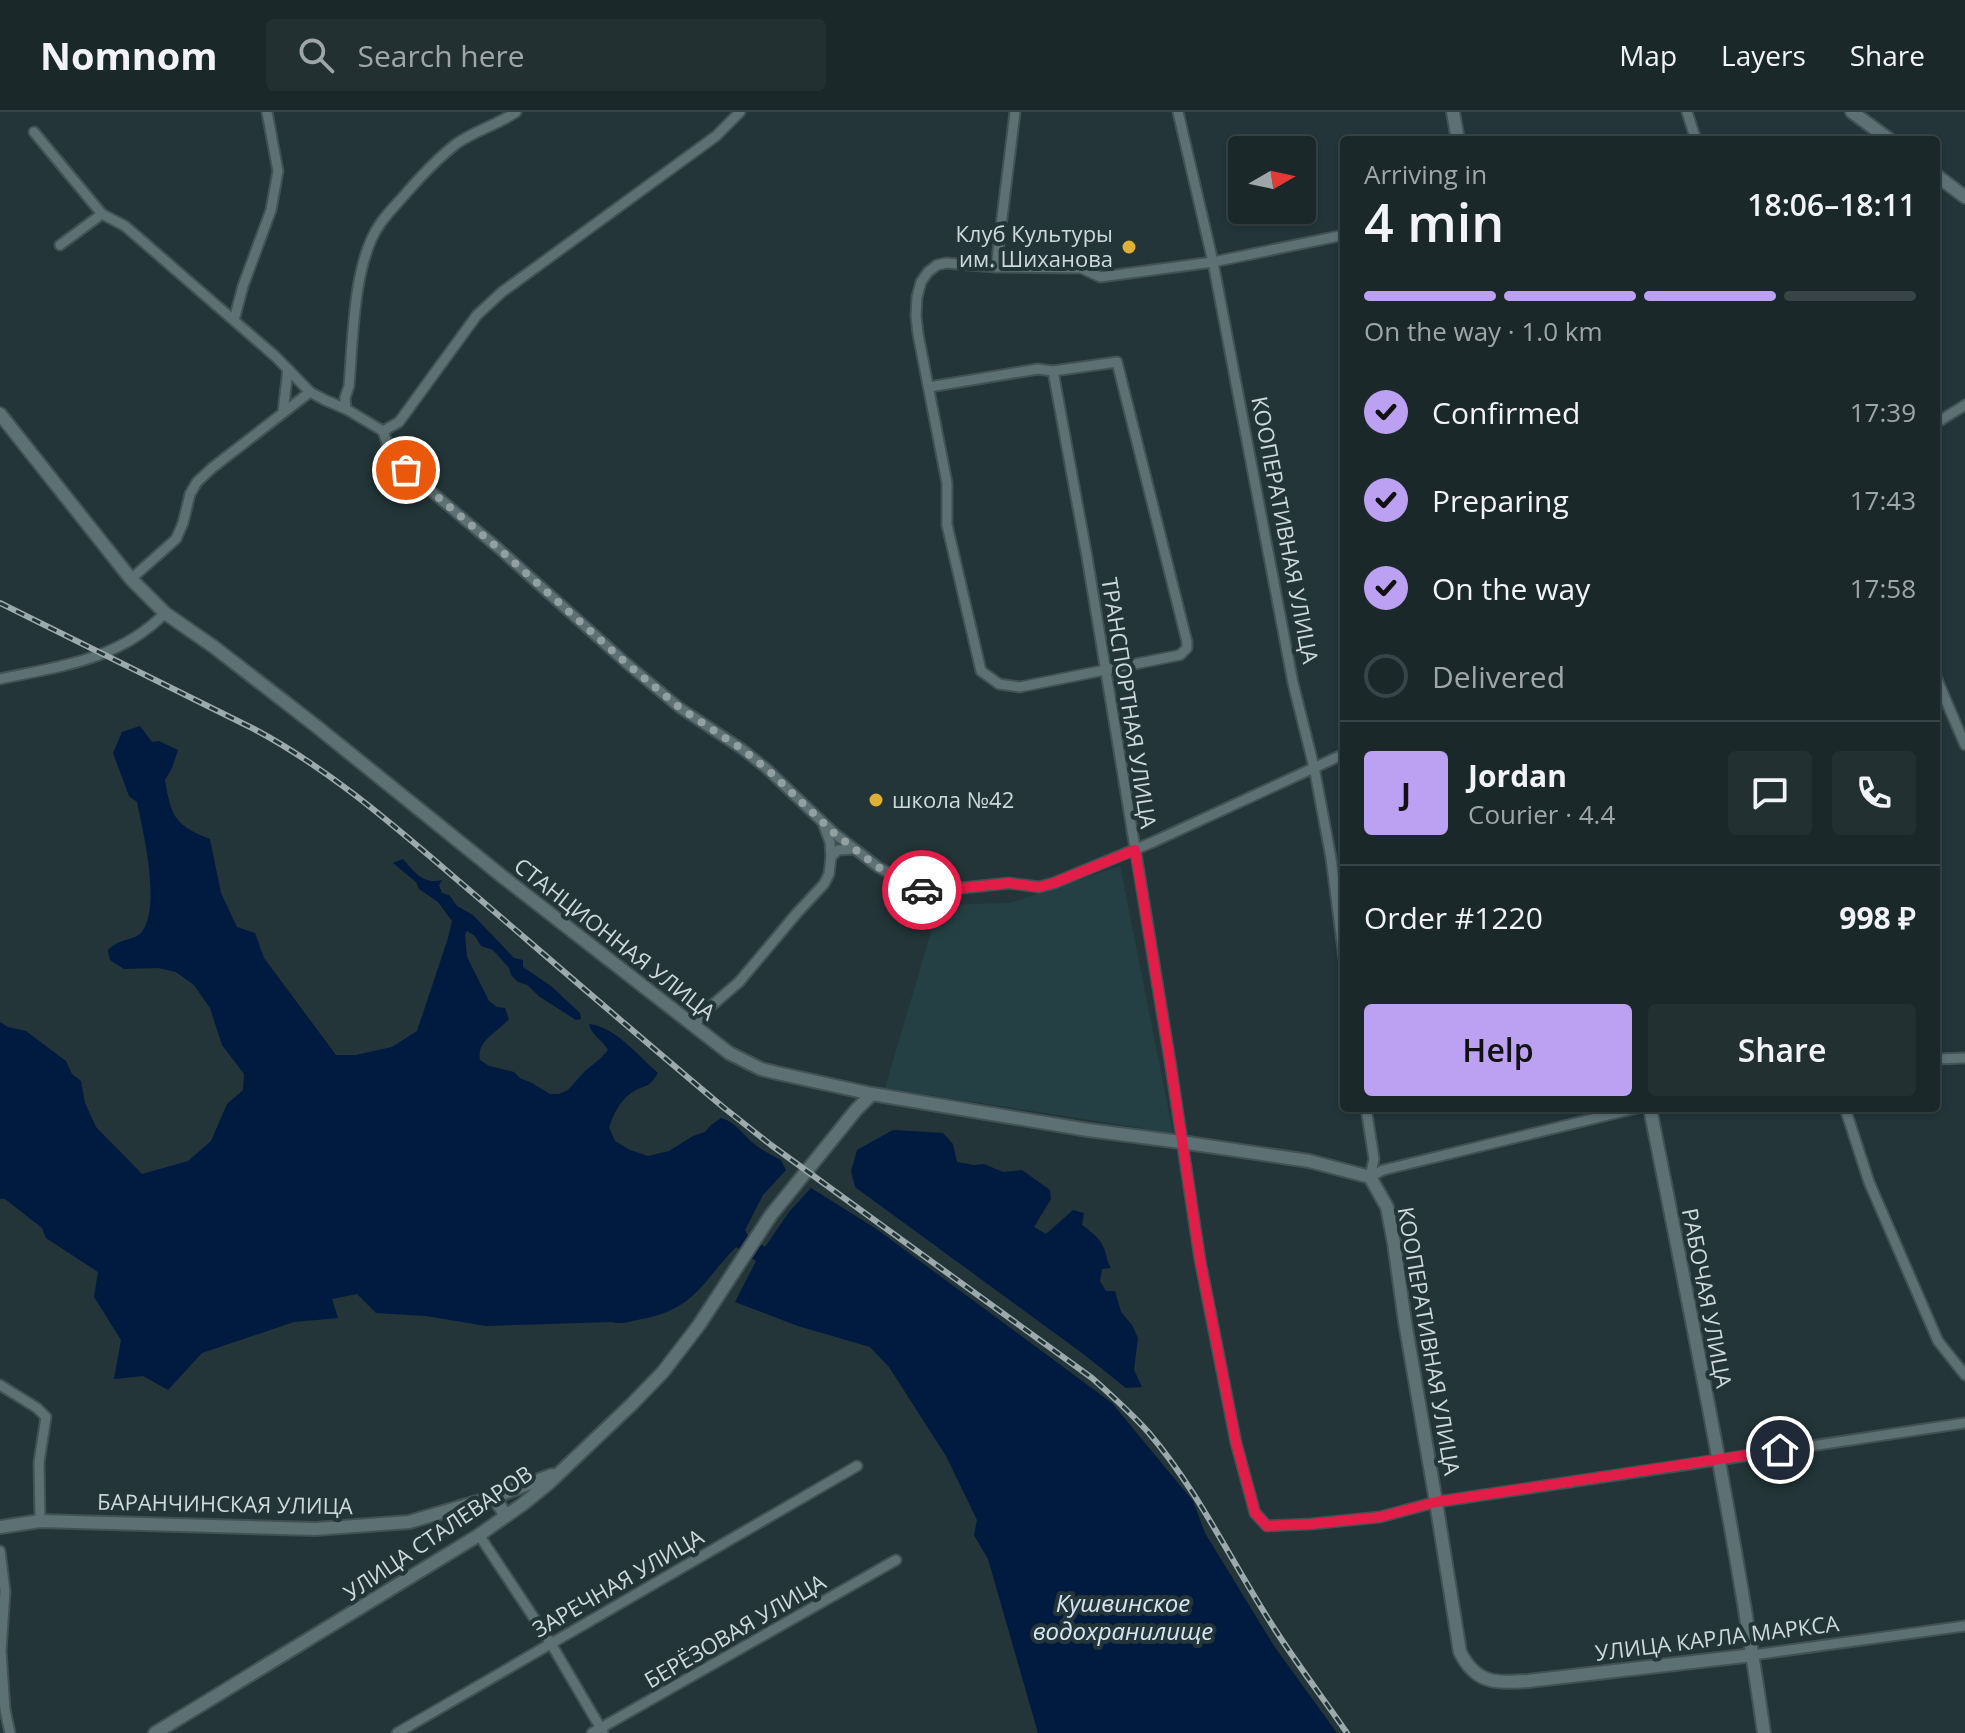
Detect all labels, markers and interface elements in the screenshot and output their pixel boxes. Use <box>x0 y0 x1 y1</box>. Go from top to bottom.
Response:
search box <box>266 19 826 91</box>
text: Nomnom <box>40 29 218 81</box>
icon: search <box>294 33 338 77</box>
text: Search here <box>358 35 525 76</box>
text: Map <box>1619 36 1677 74</box>
text: Layers <box>1721 36 1806 74</box>
text: Share <box>1850 36 1925 74</box>
north arrow <box>1228 136 1316 224</box>
map controls <box>1228 136 1316 224</box>
text: Arriving in <box>1364 156 1487 192</box>
text: 18:06–18:11 <box>1747 184 1916 225</box>
text: 4 min <box>1364 186 1504 257</box>
place label: Клуб Культуры им. Шиханова <box>955 218 1113 273</box>
marker: Клуб Культуры им. Шиханова <box>1120 238 1138 256</box>
text: On the way · 1.0 km <box>1364 313 1603 349</box>
icon: check <box>1364 390 1408 434</box>
text: Confirmed <box>1432 392 1580 433</box>
street label: КООПЕРАТИВНАЯ УЛИЦА <box>1245 394 1327 666</box>
text: 17:39 <box>1850 394 1916 430</box>
pin <box>372 436 440 504</box>
icon: bag <box>384 448 428 492</box>
icon: check <box>1364 478 1408 522</box>
text: Preparing <box>1432 480 1569 521</box>
text: 17:43 <box>1850 482 1916 518</box>
icon: check <box>1364 566 1408 610</box>
text: On the way <box>1432 568 1590 609</box>
text: 17:58 <box>1850 570 1916 606</box>
street label: ТРАНСПОРТНАЯ УЛИЦА <box>1095 575 1165 830</box>
text: Delivered <box>1432 656 1565 697</box>
button: chat <box>1728 751 1812 835</box>
button: phone <box>1832 751 1916 835</box>
text: Jordan <box>1468 755 1567 796</box>
text: J <box>1401 773 1411 814</box>
place label: школа №42 <box>892 784 1014 814</box>
marker: школа №42 <box>867 791 885 809</box>
text: Courier · 4.4 <box>1468 796 1615 832</box>
street label: СТАНЦИОННАЯ УЛИЦА <box>509 850 723 1026</box>
courier <box>882 850 962 930</box>
icon: car <box>900 868 944 912</box>
text: Order #1220 <box>1364 897 1543 938</box>
text: 998 ₽ <box>1839 897 1916 938</box>
button: Help <box>1364 1004 1632 1096</box>
button: Share <box>1648 1004 1916 1096</box>
street label: КООПЕРАТИВНАЯ УЛИЦА <box>1392 1204 1468 1477</box>
street label: РАБОЧАЯ УЛИЦА <box>1676 1205 1740 1390</box>
pin <box>1746 1416 1814 1484</box>
icon: home <box>1758 1428 1802 1472</box>
street label: УЛИЦА СТАЛЕВАРОВ <box>337 1458 538 1607</box>
street label: БАРАНЧИНСКАЯ УЛИЦА <box>97 1486 353 1520</box>
street label: ЗАРЕЧНАЯ УЛИЦА <box>526 1521 709 1643</box>
street label: БЕРЁЗОВАЯ УЛИЦА <box>638 1566 831 1694</box>
water label: Кушвинское водохранилище <box>1033 1586 1213 1647</box>
street label: УЛИЦА КАРЛА МАРКСА <box>1593 1607 1841 1667</box>

